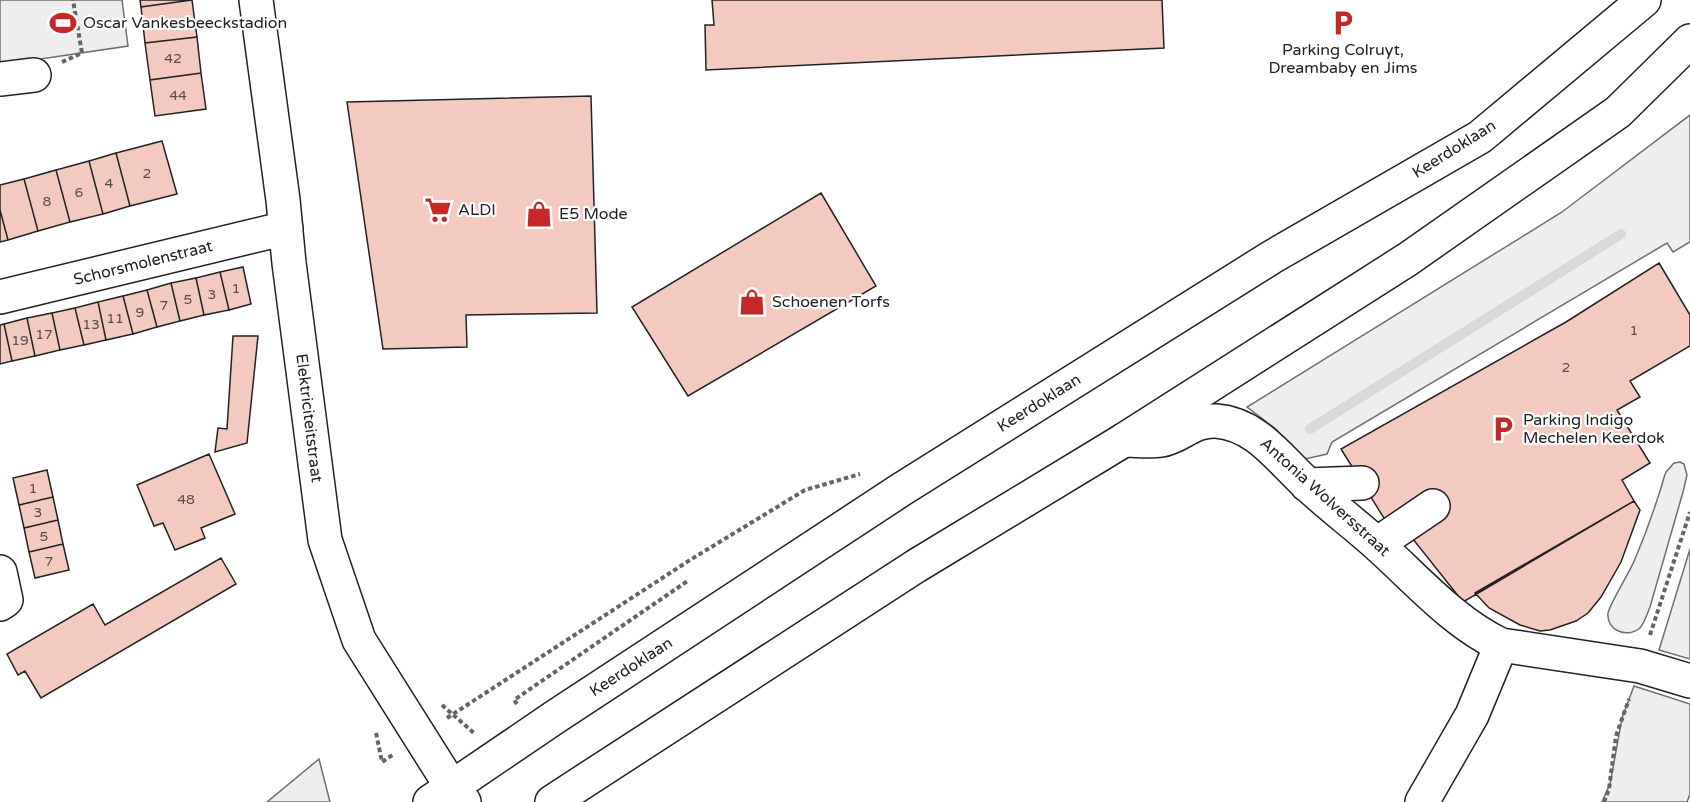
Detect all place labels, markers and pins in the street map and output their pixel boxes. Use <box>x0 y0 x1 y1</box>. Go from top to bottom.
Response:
sports icon: Oscar Vankesbeeckstadion <box>48 8 78 38</box>
parking icon: Parking Colruyt, Dreambaby en Jims <box>1328 8 1358 38</box>
place label: Oscar Vankesbeeckstadion <box>83 13 287 33</box>
place label: Parking Colruyt, Dreambaby en Jims <box>1268 40 1418 78</box>
supermarket icon: ALDI <box>423 195 453 225</box>
shop icon: E5 Mode <box>524 199 554 229</box>
place label: ALDI <box>458 200 496 220</box>
place label: E5 Mode <box>559 204 628 224</box>
shop icon: Schoenen Torfs <box>737 287 767 317</box>
place label: Schoenen Torfs <box>772 292 890 312</box>
place label: Parking Indigo Mechelen Keerdok <box>1523 410 1665 448</box>
parking icon: Parking Indigo Mechelen Keerdok <box>1488 414 1518 444</box>

